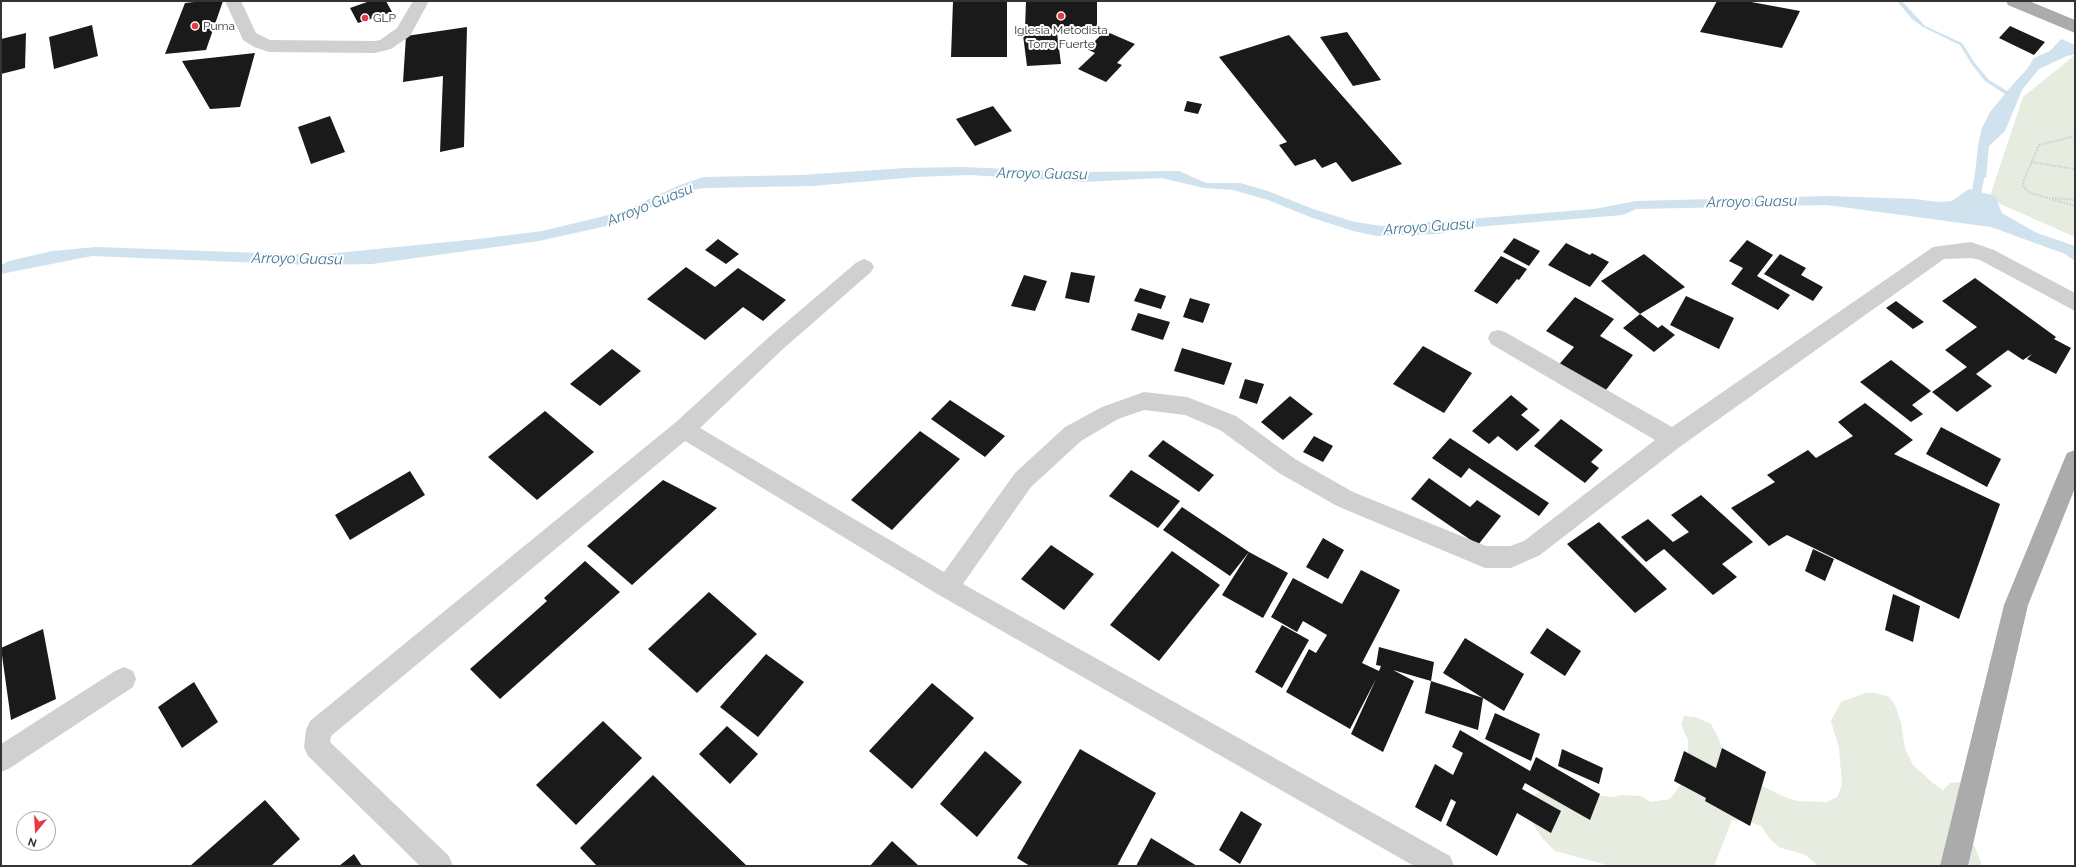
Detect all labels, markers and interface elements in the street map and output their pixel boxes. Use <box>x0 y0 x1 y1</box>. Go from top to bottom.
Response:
place label: GLP <box>373 11 396 25</box>
marker: Iglesia Metodista Torre Fuerte <box>1056 11 1066 21</box>
marker: GLP <box>360 13 370 23</box>
place label: Puma <box>203 19 235 33</box>
marker: Puma <box>190 21 200 31</box>
place label: Iglesia Metodista Torre Fuerte <box>1014 23 1108 51</box>
water label: Arroyo Guasu <box>996 164 1088 184</box>
water label: Arroyo Guasu <box>604 180 696 230</box>
water label: Arroyo Guasu <box>1706 192 1798 212</box>
water label: Arroyo Guasu <box>1383 215 1475 239</box>
water label: Arroyo Guasu <box>251 249 343 269</box>
north arrow <box>16 811 56 851</box>
text: N <box>26 834 38 849</box>

